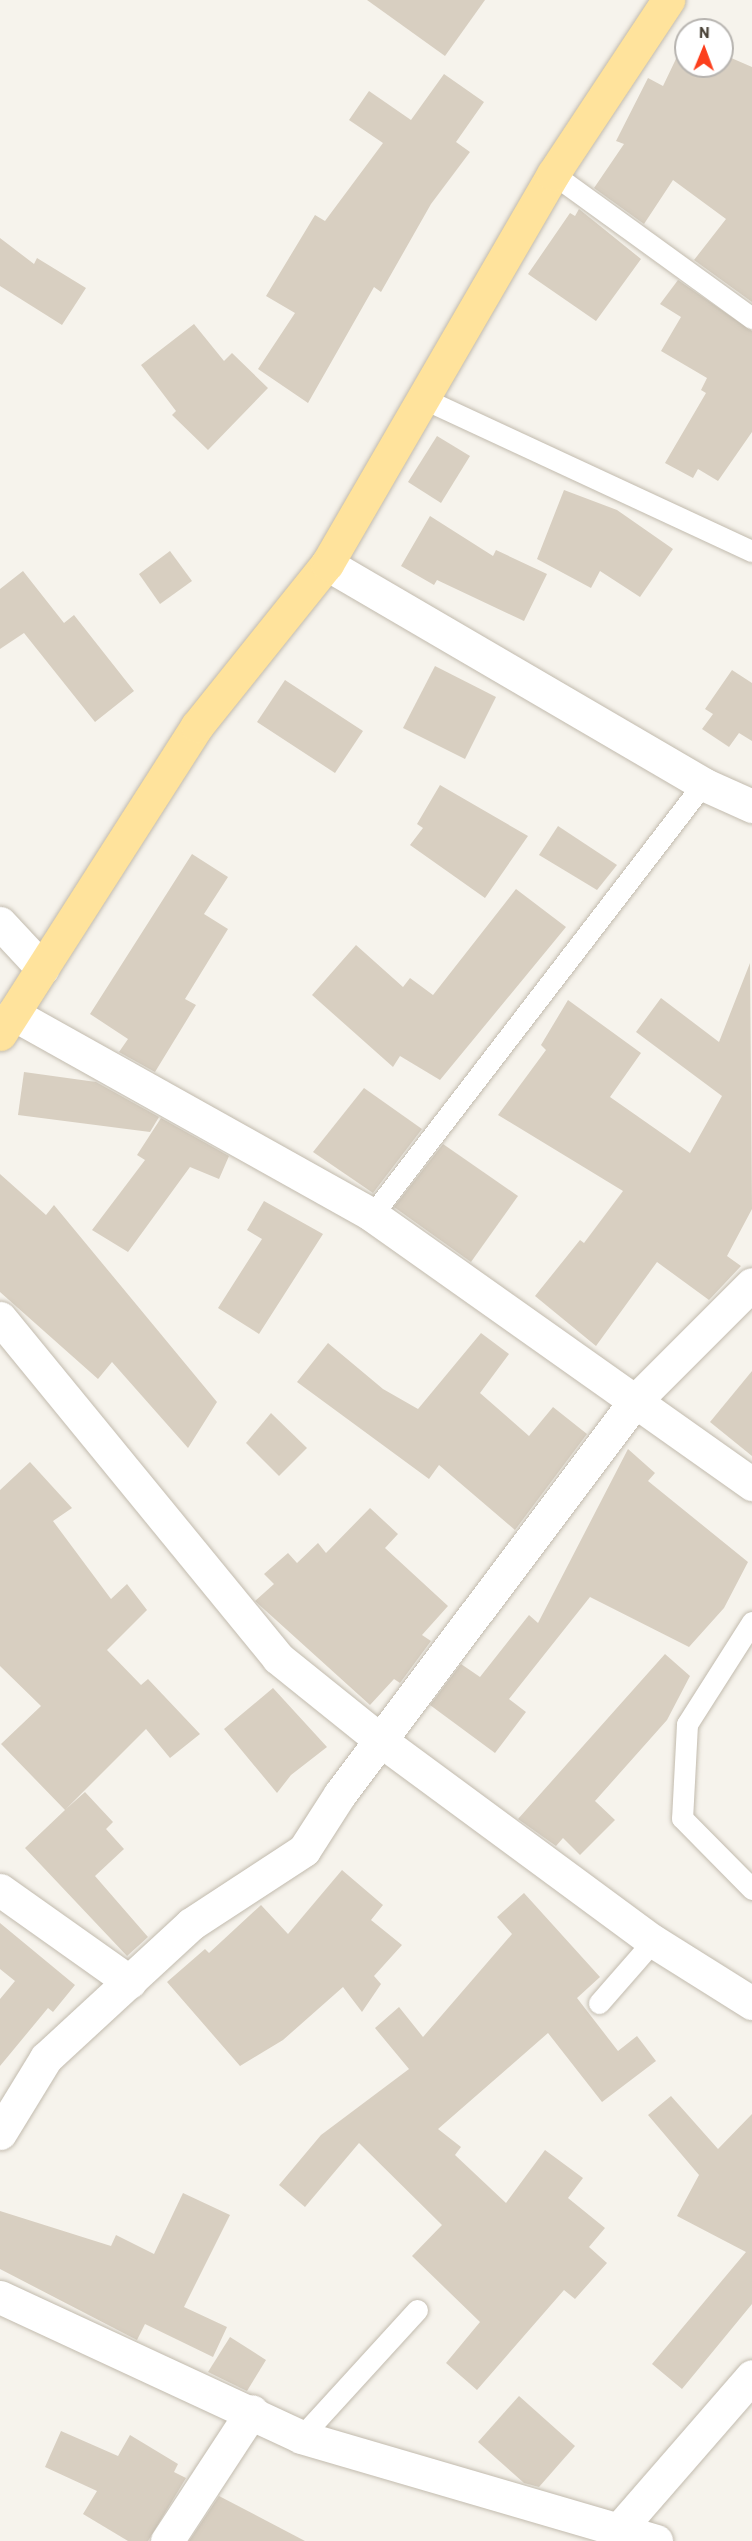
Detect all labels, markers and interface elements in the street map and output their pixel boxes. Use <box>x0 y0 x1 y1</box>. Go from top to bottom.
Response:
north arrow <box>674 18 734 78</box>
text: N <box>699 22 710 41</box>

